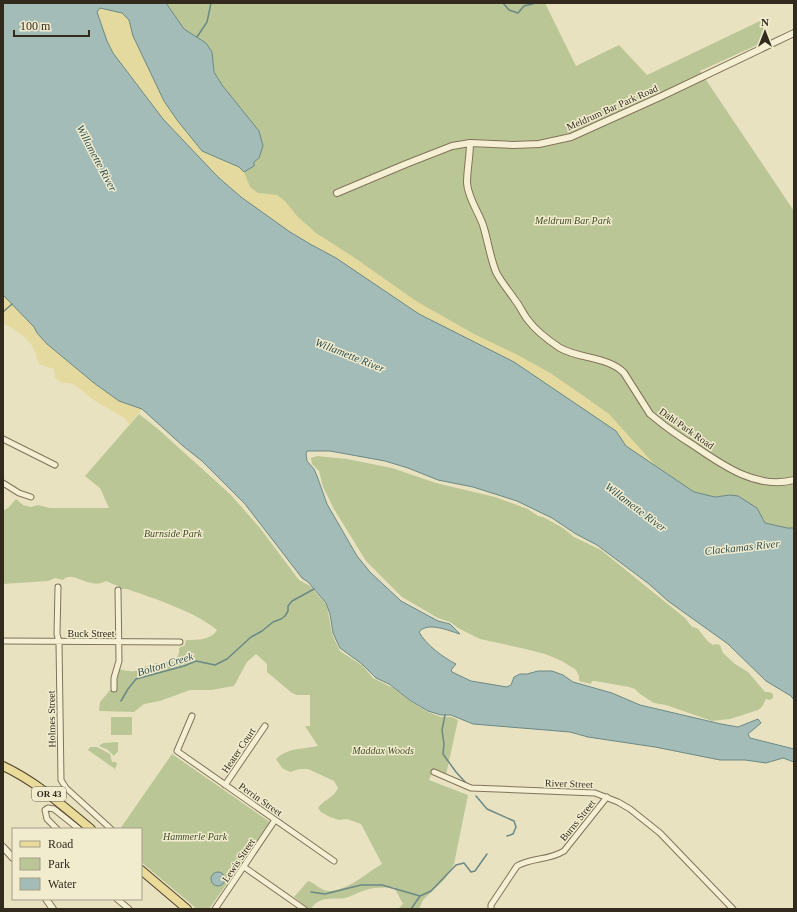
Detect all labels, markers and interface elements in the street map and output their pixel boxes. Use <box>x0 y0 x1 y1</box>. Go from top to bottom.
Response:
scale bar <box>14 12 89 38</box>
north arrow <box>745 12 785 52</box>
text: N <box>761 16 769 28</box>
text: 100 m <box>20 19 51 33</box>
street label: Meldrum Bar Park Road <box>565 82 659 133</box>
water label: Willamette River <box>74 123 120 194</box>
park label: Meldrum Bar Park <box>534 215 612 226</box>
water label: Willamette River <box>314 336 387 375</box>
street label: Dahl Park Road <box>657 406 716 451</box>
water label: Willamette River <box>603 480 670 534</box>
park label: Burnside Park <box>144 528 203 539</box>
water label: Clackamas River <box>704 537 781 557</box>
street label: Buck Street <box>68 628 115 639</box>
water label: Bolton Creek <box>136 649 196 678</box>
street label: Holmes Street <box>46 690 57 748</box>
street label: Heater Court <box>219 726 258 775</box>
park label: Maddax Woods <box>351 745 414 756</box>
street label: River Street <box>545 777 593 790</box>
street label: Perrin Street <box>237 780 285 818</box>
road number: OR 43 <box>32 787 66 801</box>
street label: Burns Street <box>557 797 597 843</box>
legend <box>12 828 142 900</box>
park label: Hammerle Park <box>162 831 228 842</box>
street label: Lewis Street <box>220 836 257 884</box>
text: Road <box>48 837 73 851</box>
text: Park <box>48 857 70 871</box>
text: Water <box>48 877 76 891</box>

